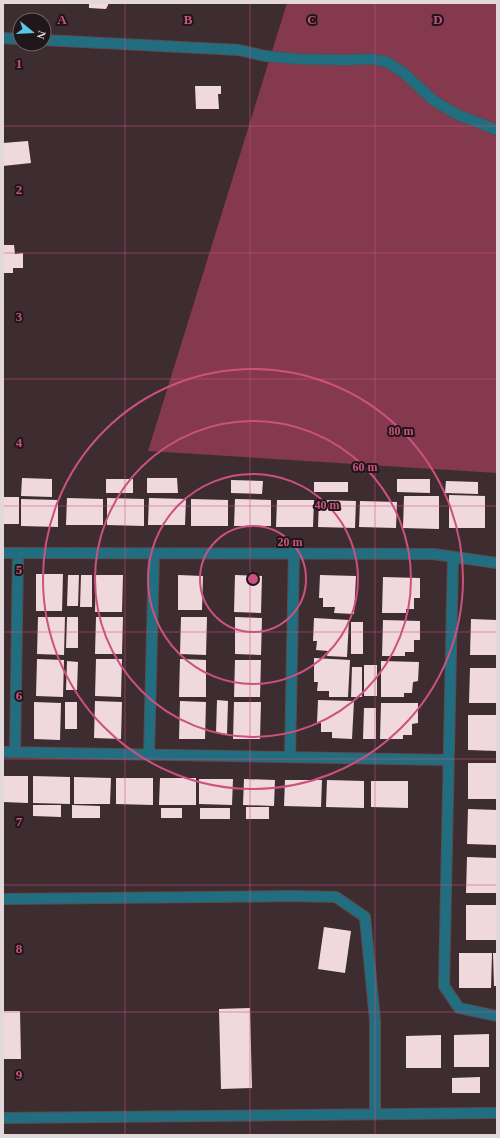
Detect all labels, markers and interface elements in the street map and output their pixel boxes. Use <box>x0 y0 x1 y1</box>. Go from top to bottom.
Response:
north arrow <box>12 12 52 52</box>
text: A <box>57 12 67 27</box>
text: B <box>184 12 193 27</box>
text: C <box>307 12 317 27</box>
text: D <box>433 12 443 27</box>
text: N <box>35 29 48 41</box>
text: 1 <box>16 56 22 71</box>
text: 2 <box>16 182 22 197</box>
text: 3 <box>16 309 23 324</box>
text: 80 m <box>389 424 414 438</box>
text: 4 <box>16 435 23 450</box>
text: 60 m <box>353 460 378 474</box>
text: 40 m <box>315 498 340 512</box>
text: 20 m <box>278 535 303 549</box>
text: 5 <box>16 562 23 577</box>
centre of rings <box>246 572 260 586</box>
text: 6 <box>16 688 23 703</box>
text: 7 <box>16 814 23 829</box>
text: 8 <box>16 941 23 956</box>
text: 9 <box>16 1067 23 1082</box>

